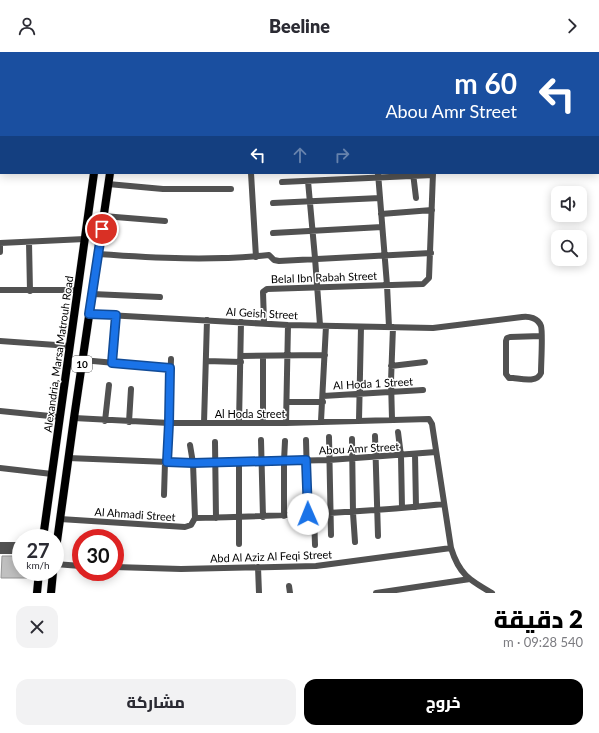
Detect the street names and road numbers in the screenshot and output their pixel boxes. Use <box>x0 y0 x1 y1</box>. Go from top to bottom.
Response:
street label: Belal Ibn Rabah Street <box>271 269 377 285</box>
street label: Alexandria, Marsa Matrouh Road <box>41 275 75 433</box>
street label: Al Geish Street <box>226 305 298 321</box>
road number: 10 <box>72 356 92 372</box>
street label: Al Hoda 1 Street <box>333 374 413 392</box>
street label: Al Hoda Street <box>215 407 285 420</box>
street label: Abou Amr Street <box>318 439 400 457</box>
street label: Al Ahmadi Street <box>94 505 176 523</box>
street label: Abd Al Aziz Al Feqi Street <box>210 547 332 565</box>

